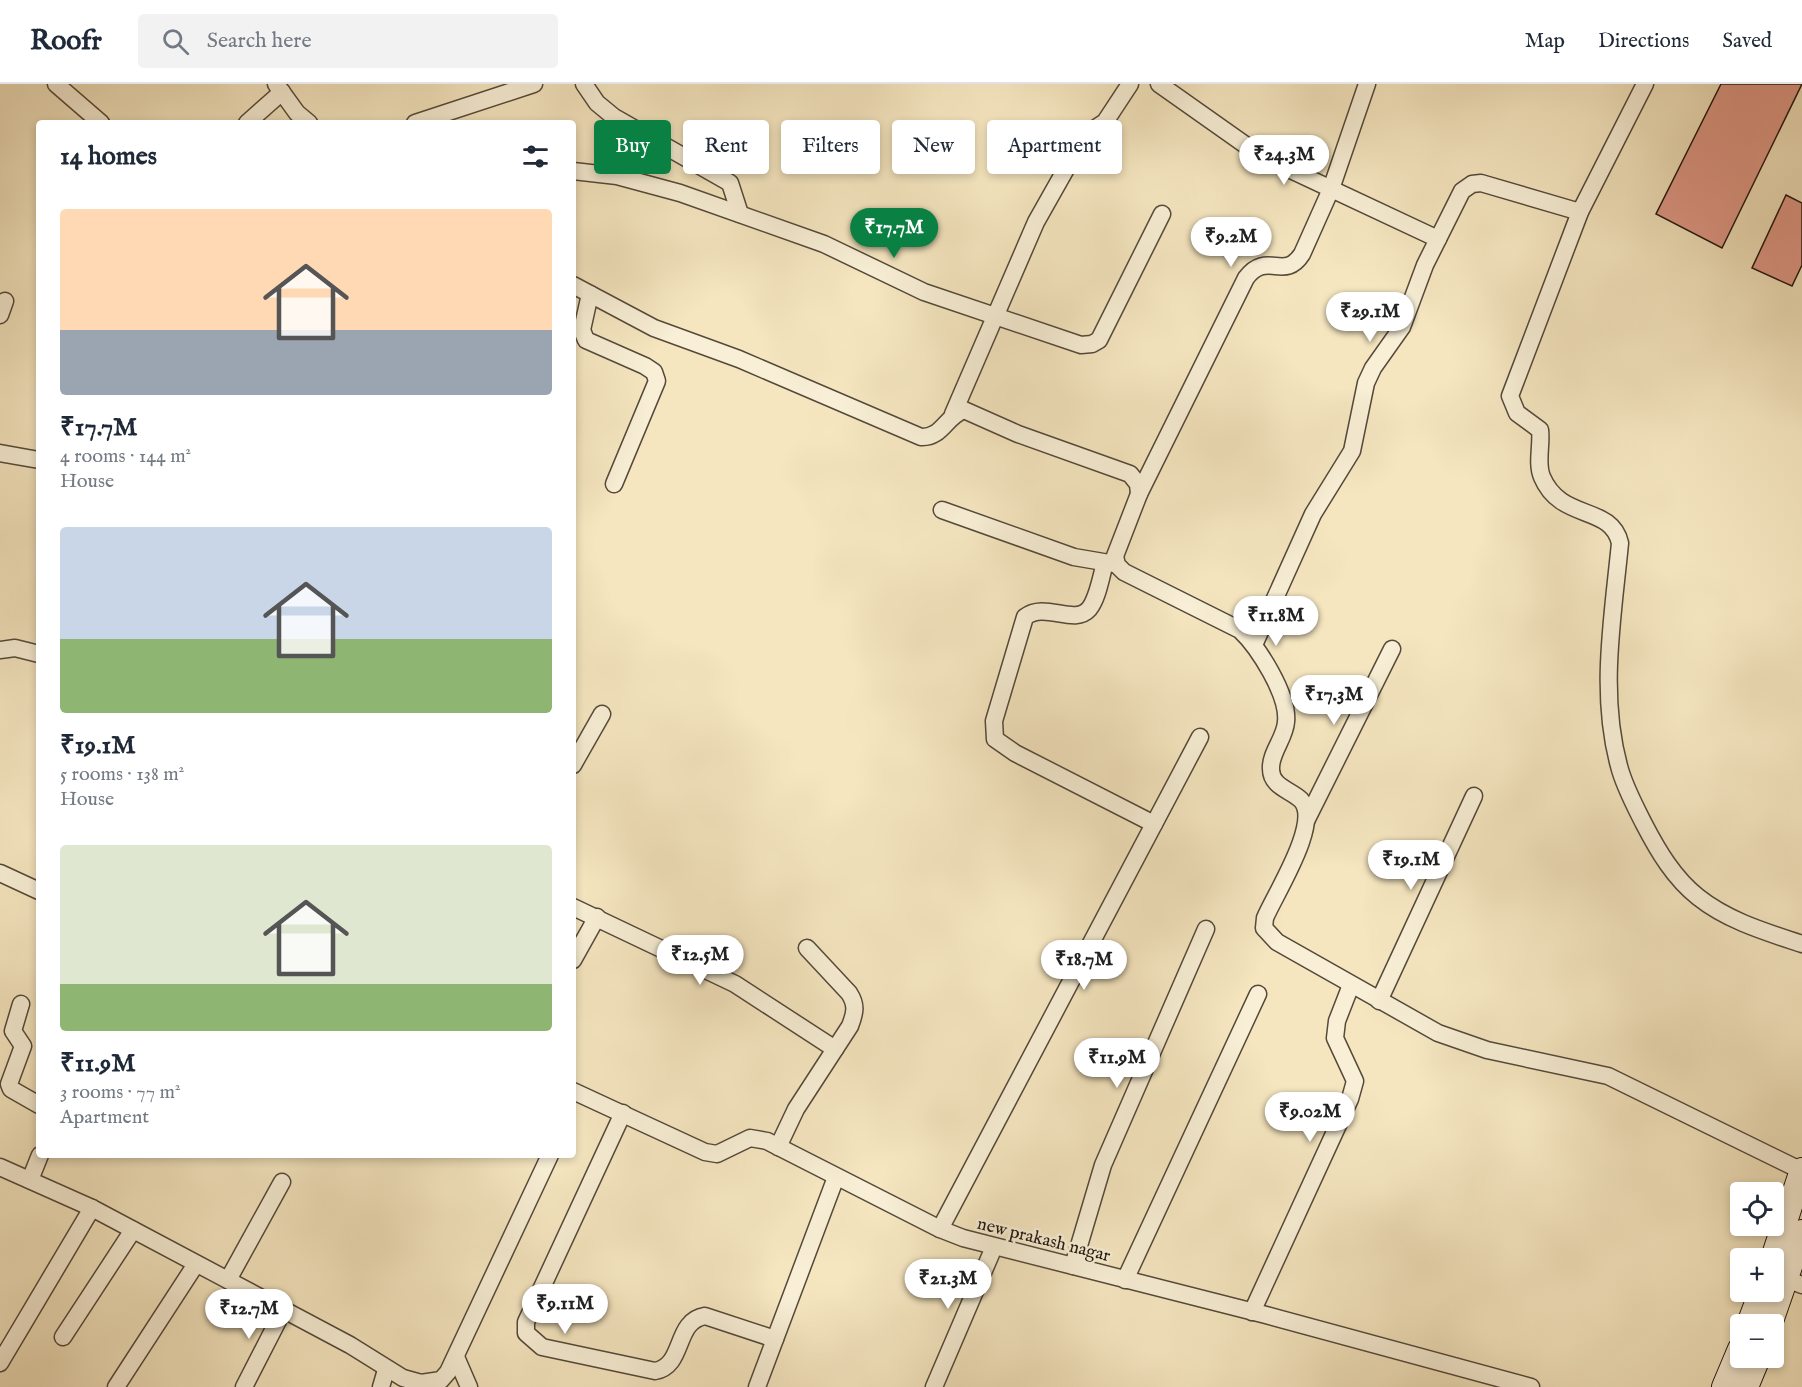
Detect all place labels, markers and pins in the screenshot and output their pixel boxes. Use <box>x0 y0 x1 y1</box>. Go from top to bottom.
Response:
pin: ₹24.3M <box>1235 135 1333 186</box>
pin: ₹17.7M <box>845 208 943 259</box>
pin: ₹9.2M <box>1189 217 1273 268</box>
pin: ₹29.1M <box>1321 292 1419 343</box>
pin: ₹11.8M <box>1227 596 1325 647</box>
pin: ₹17.3M <box>1285 675 1383 726</box>
pin: ₹19.1M <box>1362 840 1460 891</box>
pin: ₹12.5M <box>651 935 749 986</box>
pin: ₹18.7M <box>1035 940 1133 991</box>
pin: ₹11.9M <box>1068 1038 1166 1089</box>
pin: ₹9.02M <box>1261 1092 1359 1143</box>
pin: ₹21.3M <box>899 1259 997 1310</box>
pin: ₹9.11M <box>516 1284 614 1335</box>
pin: ₹12.7M <box>200 1289 298 1340</box>

